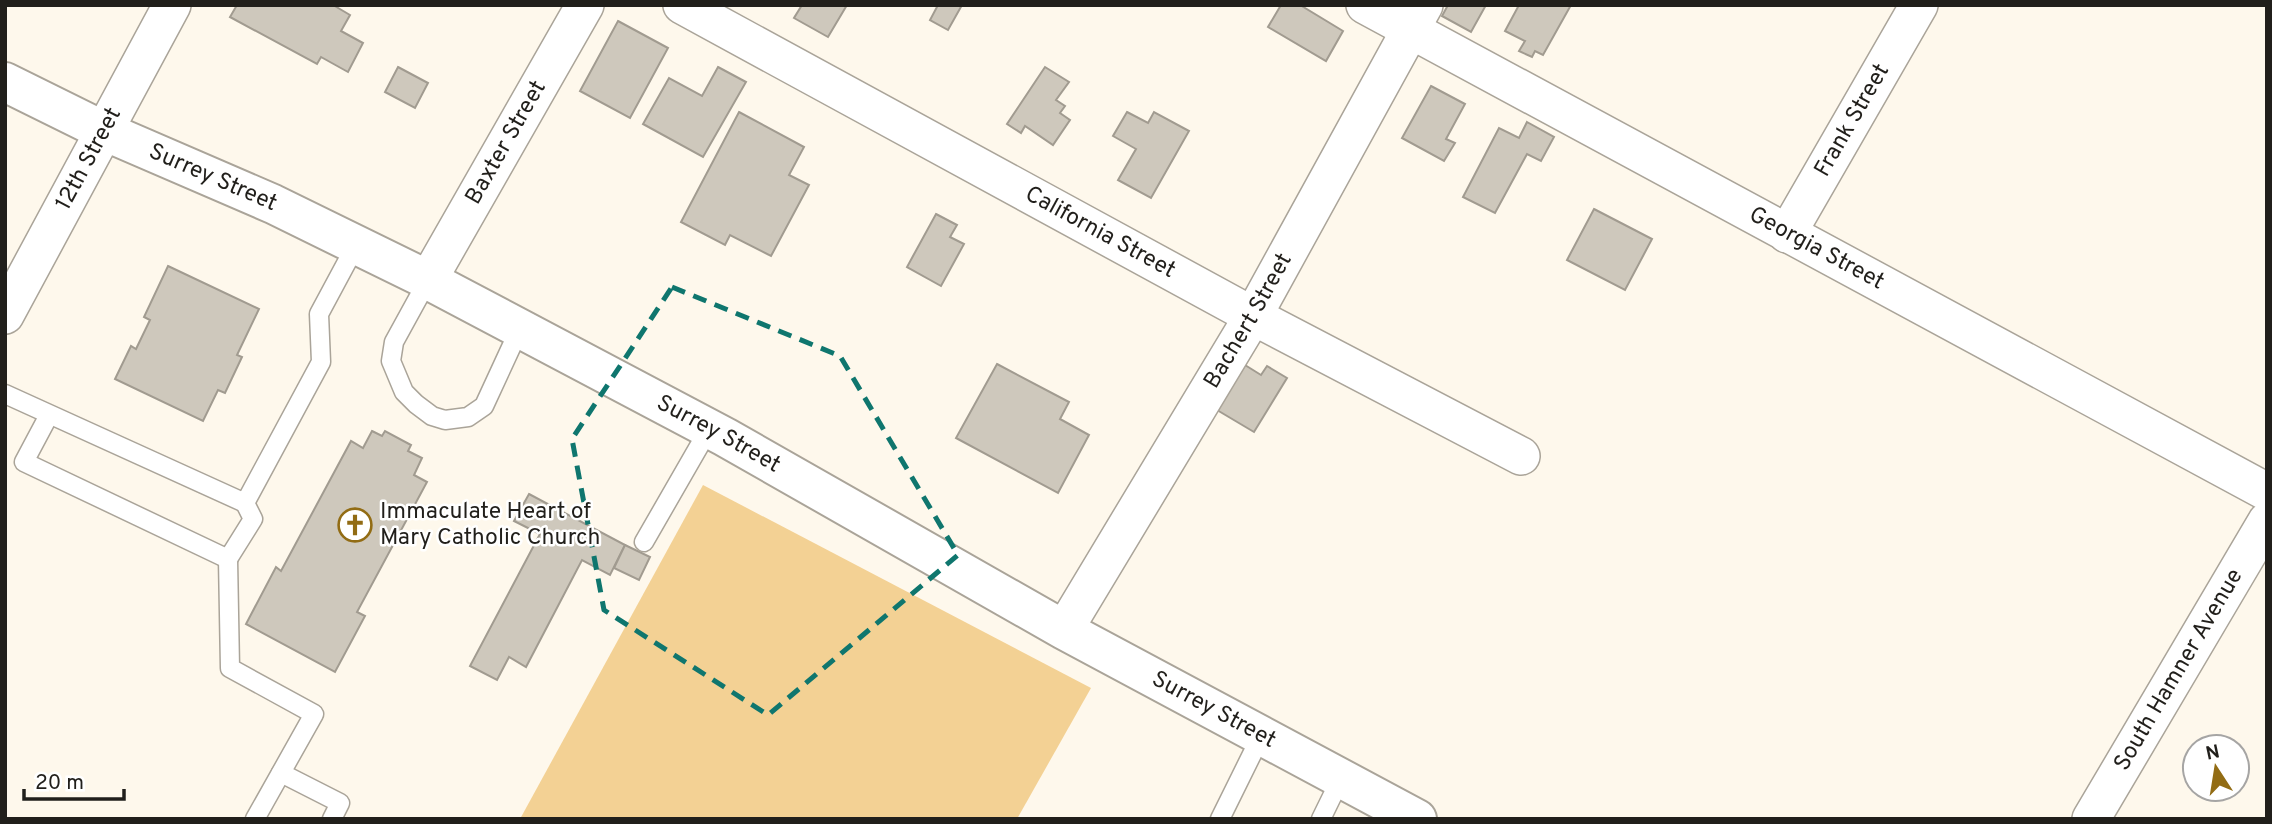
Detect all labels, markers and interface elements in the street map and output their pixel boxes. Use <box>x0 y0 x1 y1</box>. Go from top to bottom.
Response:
street label: Frank Street <box>1808 59 1896 182</box>
street label: Baxter Street <box>459 76 553 210</box>
street label: 12th Street <box>49 103 128 216</box>
street label: Surrey Street <box>144 138 281 218</box>
street label: California Street <box>1020 180 1180 285</box>
street label: Georgia Street <box>1744 200 1889 297</box>
street label: Bachert Street <box>1198 248 1299 394</box>
street label: Surrey Street <box>651 389 786 480</box>
place label: Immaculate Heart of Mary Catholic Church <box>380 498 600 553</box>
church icon: Immaculate Heart of Mary Catholic Church <box>336 506 374 544</box>
street label: South Hamner Avenue <box>2108 564 2250 776</box>
street label: Surrey Street <box>1146 665 1281 755</box>
north arrow <box>2181 733 2251 803</box>
text: N <box>2204 740 2222 766</box>
scale bar <box>24 758 124 802</box>
text: 20 m <box>35 770 84 797</box>

